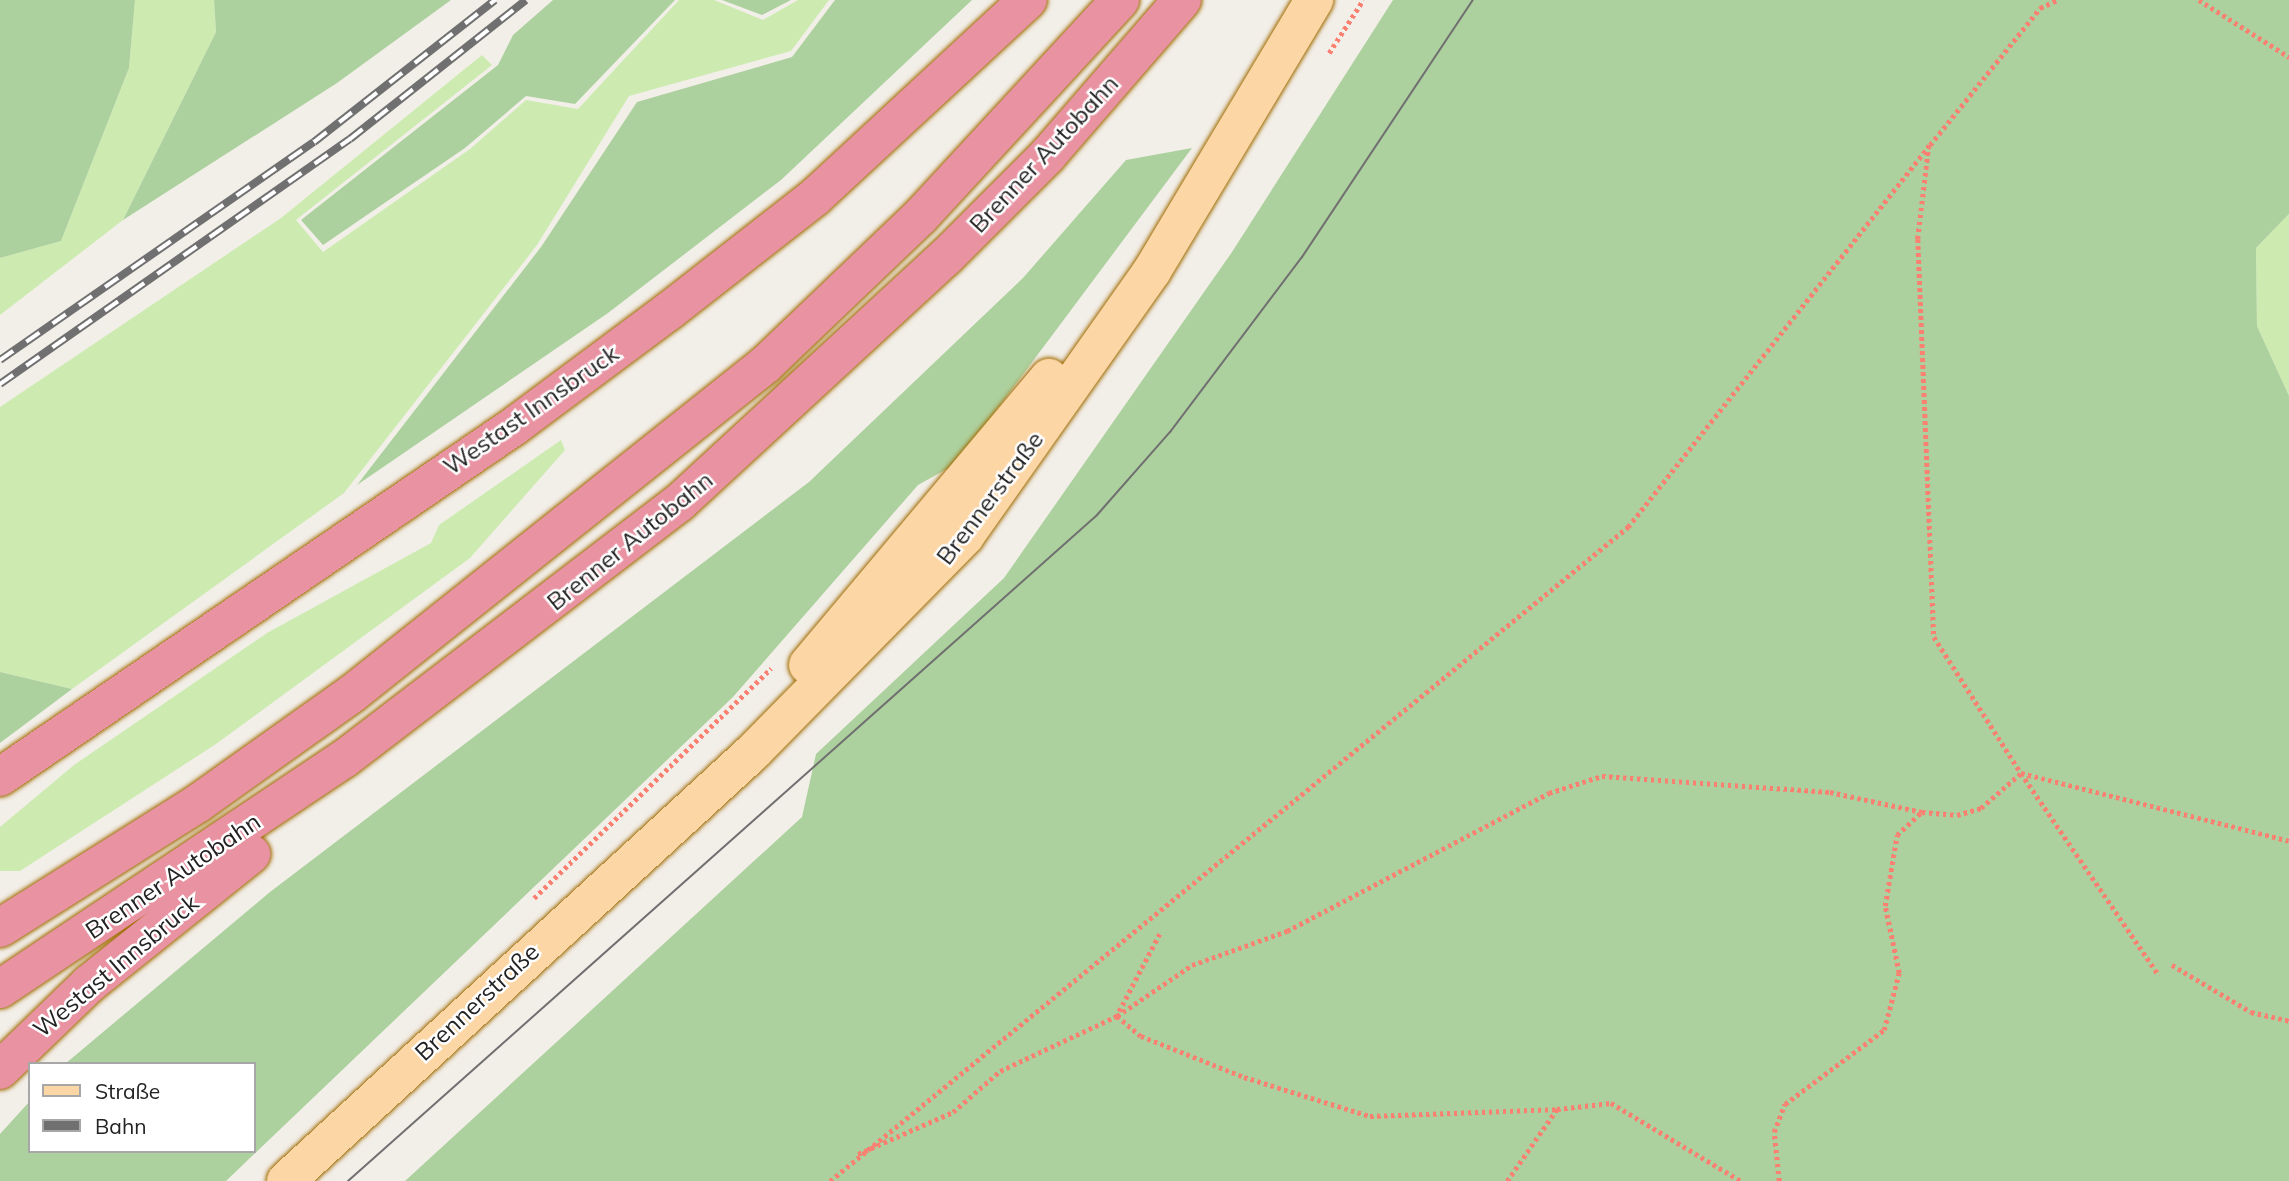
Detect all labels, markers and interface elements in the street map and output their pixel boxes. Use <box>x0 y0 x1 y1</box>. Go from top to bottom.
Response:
street label: Brenner Autobahn <box>964 69 1124 239</box>
street label: Westast Innsbruck <box>438 339 624 481</box>
street label: Brennerstraße <box>931 426 1049 570</box>
street label: Brenner Autobahn <box>541 465 719 617</box>
street label: Brenner Autobahn <box>80 807 266 945</box>
street label: Westast Innsbruck <box>28 889 204 1043</box>
street label: Brennerstraße <box>409 937 545 1067</box>
legend <box>28 1062 256 1153</box>
text: Straße <box>95 1078 160 1104</box>
text: Bahn <box>95 1113 147 1139</box>

